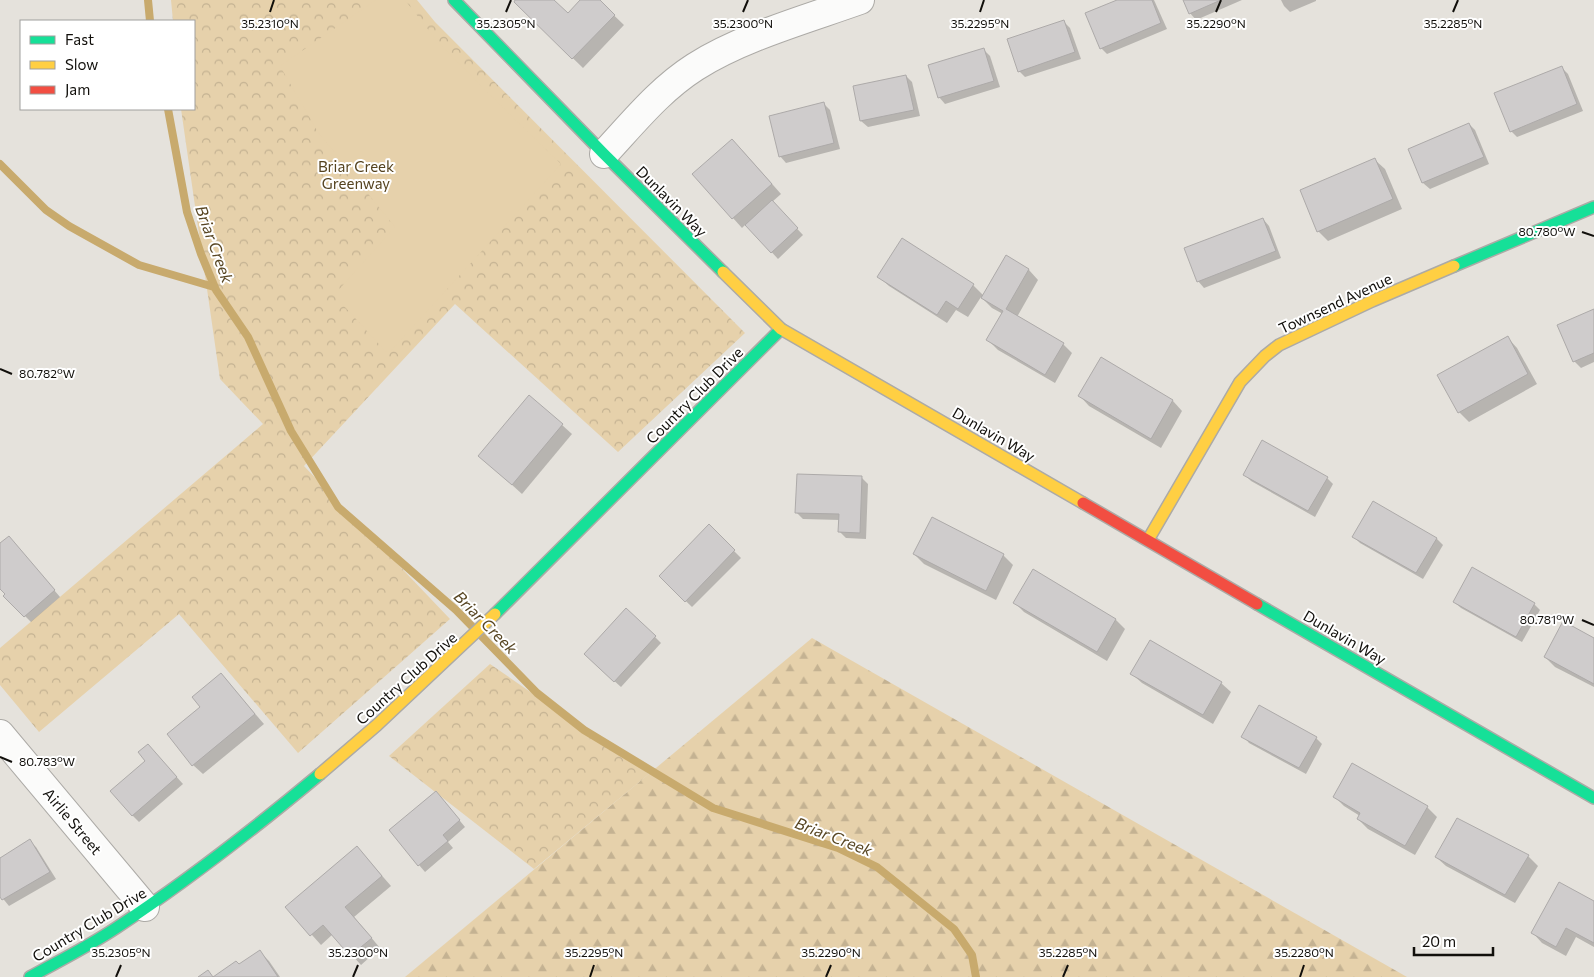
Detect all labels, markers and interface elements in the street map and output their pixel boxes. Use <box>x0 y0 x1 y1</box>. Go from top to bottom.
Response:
text: 35.2310°N <box>241 16 299 30</box>
text: 35.2305°N <box>476 16 536 30</box>
text: 35.2300°N <box>713 16 773 30</box>
text: 35.2295°N <box>951 16 1009 30</box>
text: 35.2290°N <box>1186 16 1246 30</box>
text: 35.2285°N <box>1424 16 1482 30</box>
legend <box>20 20 195 110</box>
text: Fast <box>65 30 94 48</box>
text: Slow <box>65 55 98 73</box>
text: Jam <box>65 80 90 98</box>
park label: Briar Creek Greenway <box>318 157 394 192</box>
street label: Dunlavin Way <box>633 162 711 240</box>
water label: Briar Creek <box>192 203 238 286</box>
text: 80.780°W <box>1519 224 1575 238</box>
street label: Townsend Avenue <box>1276 269 1394 337</box>
street label: Country Club Drive <box>642 343 746 447</box>
text: 80.782°W <box>19 366 75 380</box>
street label: Dunlavin Way <box>949 403 1039 465</box>
water label: Briar Creek <box>451 587 522 658</box>
street label: Dunlavin Way <box>1300 606 1390 668</box>
text: 80.781°W <box>1520 612 1574 626</box>
street label: Country Club Drive <box>352 628 460 728</box>
text: 80.783°W <box>19 754 75 768</box>
street label: Airlie Street <box>40 784 106 858</box>
water label: Briar Creek <box>793 813 876 860</box>
street label: Country Club Drive <box>29 883 149 965</box>
scale bar <box>1414 924 1493 956</box>
text: 20 m <box>1422 932 1456 950</box>
text: 35.2305°N <box>91 945 151 959</box>
text: 35.2300°N <box>328 945 388 959</box>
text: 35.2295°N <box>565 945 623 959</box>
text: 35.2290°N <box>801 945 861 959</box>
text: 35.2285°N <box>1039 945 1097 959</box>
text: 35.2280°N <box>1274 945 1334 959</box>

